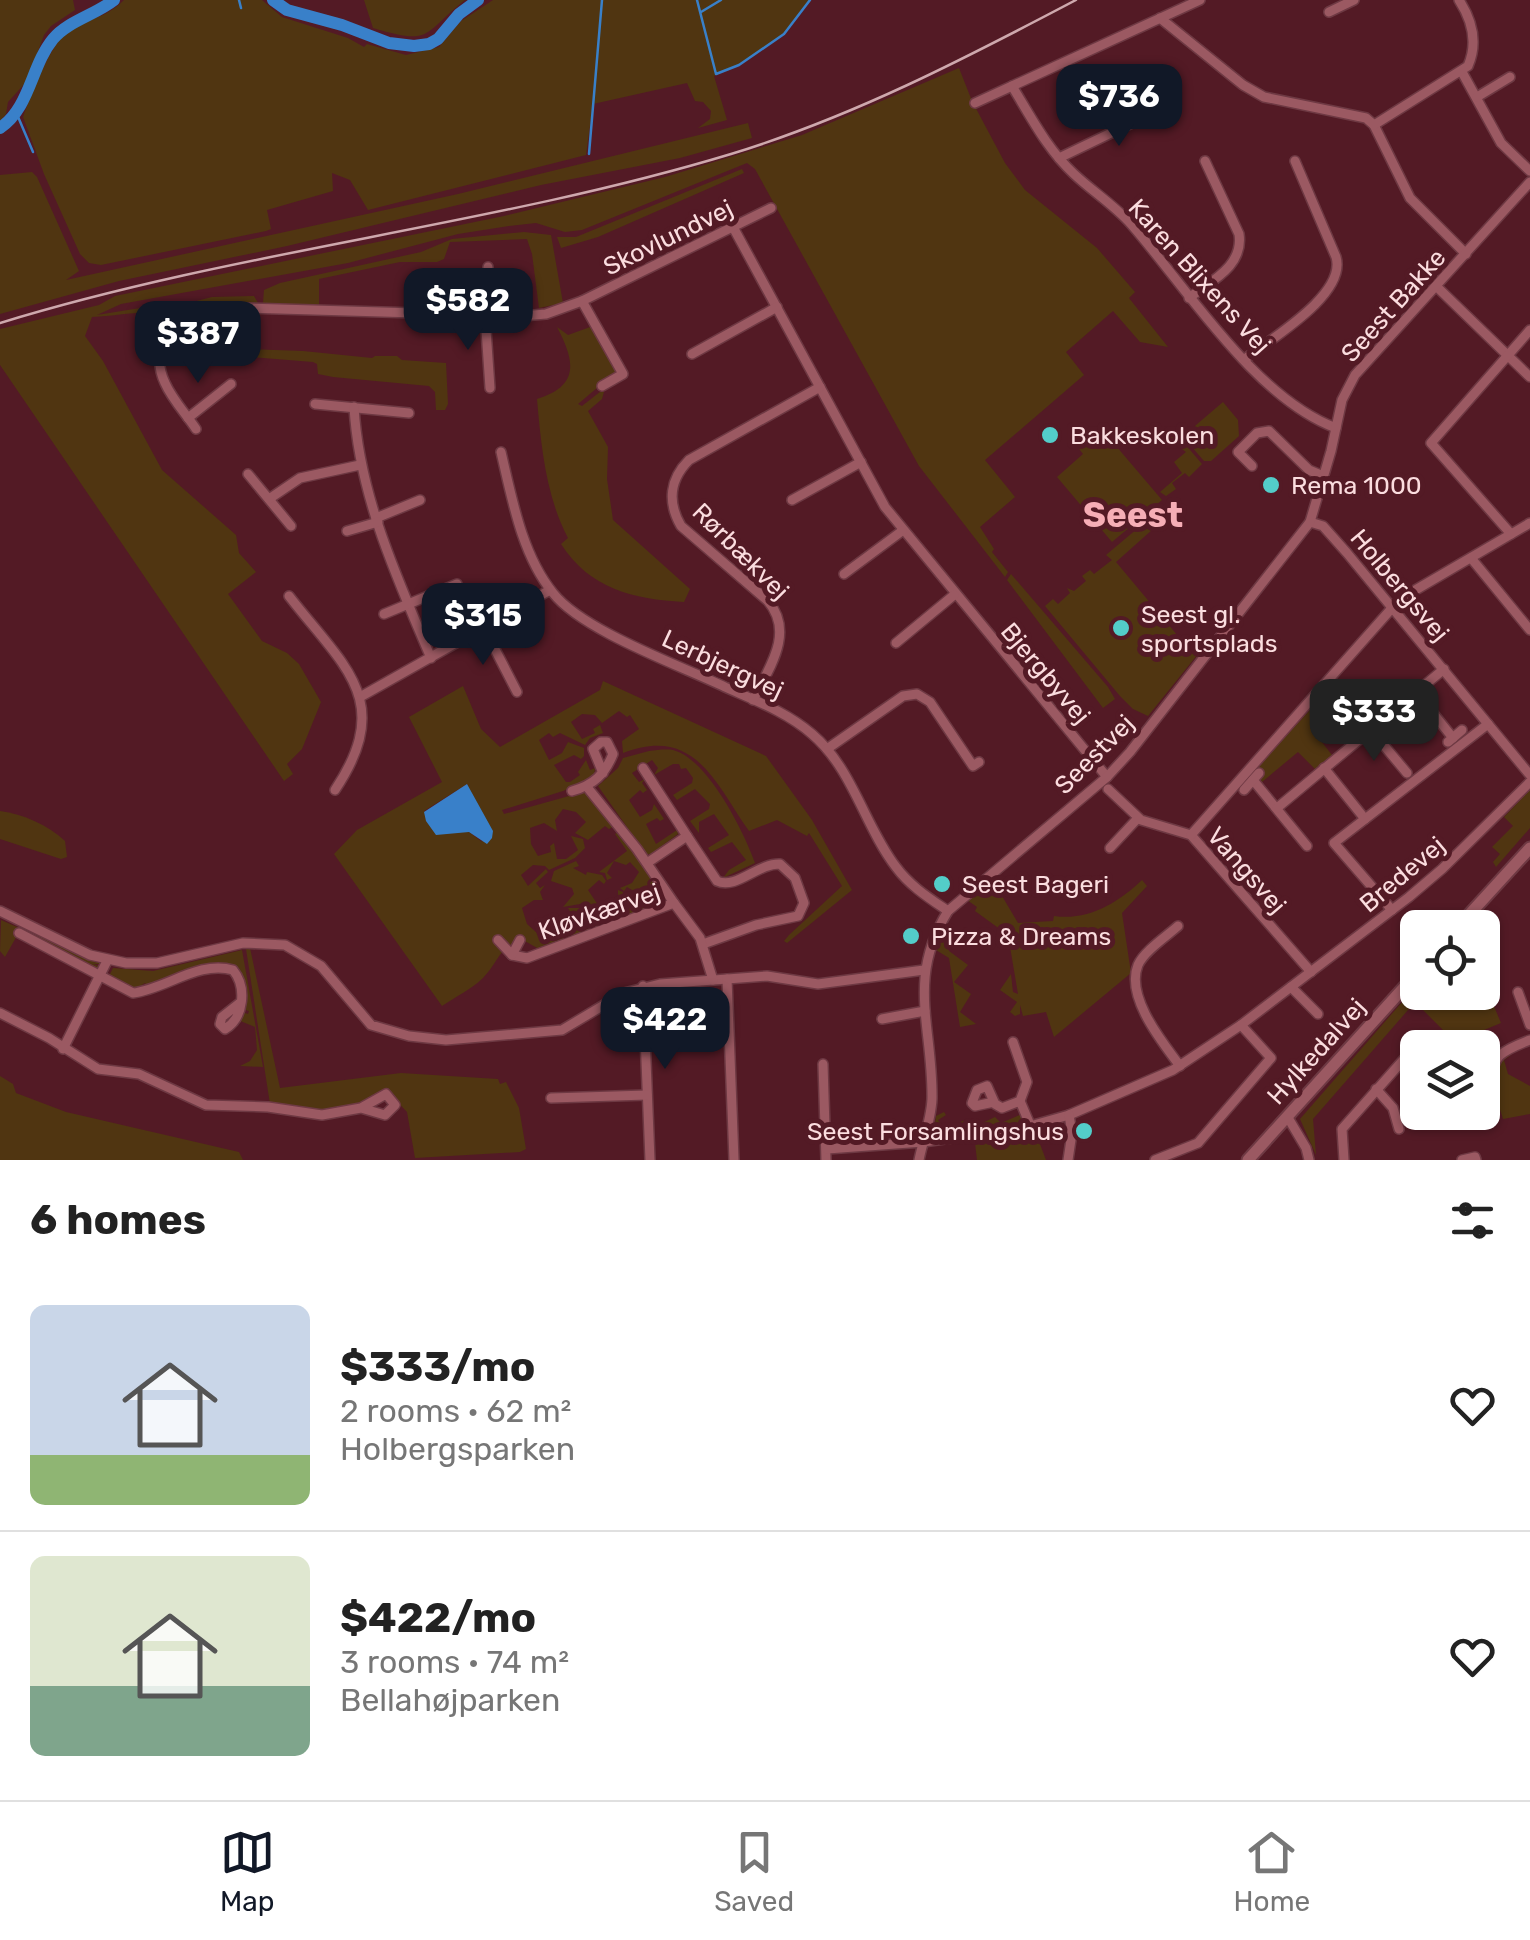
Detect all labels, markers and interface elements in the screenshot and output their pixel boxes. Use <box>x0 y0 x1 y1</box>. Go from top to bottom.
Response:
pin: $736 <box>1060 64 1178 149</box>
text: $736 <box>1078 77 1160 115</box>
street label: Karen Blixens Vej <box>1123 193 1277 360</box>
street label: Skovlundvej <box>599 194 738 281</box>
street label: Seest Bakke <box>1335 243 1452 368</box>
pin: $582 <box>409 268 527 353</box>
text: $582 <box>426 281 510 319</box>
pin: $387 <box>139 301 257 386</box>
text: $387 <box>157 314 239 352</box>
place label: Bakkeskolen <box>1070 421 1214 450</box>
marker: Bakkeskolen <box>1039 424 1061 446</box>
place label: Rema 1000 <box>1291 471 1422 500</box>
marker: Rema 1000 <box>1260 474 1282 496</box>
district label: Seest <box>1083 494 1183 536</box>
street label: Rørbækvej <box>687 497 795 605</box>
street label: Holbergsvej <box>1344 523 1455 647</box>
pin: $315 <box>424 583 542 668</box>
text: $315 <box>444 596 522 634</box>
place label: Seest gl. sportsplads <box>1141 600 1277 658</box>
street label: Bjergbyvej <box>995 617 1096 730</box>
marker: Seest gl. sportsplads <box>1110 617 1132 639</box>
street label: Lerbjergvej <box>658 624 788 705</box>
pin: $333 <box>1315 679 1433 764</box>
text: $333 <box>1332 692 1416 730</box>
street label: Seestvej <box>1049 709 1140 800</box>
street label: Vangsvej <box>1201 821 1292 919</box>
street label: Bredevej <box>1354 830 1451 918</box>
place label: Seest Bageri <box>962 870 1109 899</box>
marker: Seest Bageri <box>931 873 953 895</box>
street label: Kløvkærvej <box>534 877 664 946</box>
map controls <box>1400 910 1500 1130</box>
button: locate <box>1400 910 1500 1010</box>
place label: Pizza & Dreams <box>931 922 1111 951</box>
marker: Pizza & Dreams <box>900 925 922 947</box>
pin: $422 <box>606 987 724 1072</box>
street label: Hylkedalvej <box>1261 992 1371 1110</box>
text: $422 <box>623 1000 707 1038</box>
button: layers <box>1400 1030 1500 1130</box>
place label: Seest Forsamlingshus <box>807 1117 1064 1146</box>
marker: Seest Forsamlingshus <box>1073 1120 1095 1142</box>
icon: filters <box>1445 1193 1500 1248</box>
text: 6 homes <box>30 1195 206 1245</box>
text: $333/mo <box>340 1342 535 1392</box>
icon: home <box>110 1345 230 1465</box>
icon: heart <box>1445 1378 1500 1433</box>
text: 2 rooms · 62 m² <box>340 1392 572 1430</box>
text: Holbergsparken <box>340 1430 575 1468</box>
text: $422/mo <box>340 1593 536 1643</box>
icon: home <box>110 1596 230 1716</box>
icon: heart <box>1445 1629 1500 1684</box>
text: 3 rooms · 74 m² <box>340 1643 569 1681</box>
text: Bellahøjparken <box>340 1681 560 1719</box>
tab: Map <box>220 1825 275 1918</box>
tab: Saved <box>714 1825 794 1918</box>
tab: Home <box>1234 1825 1310 1918</box>

